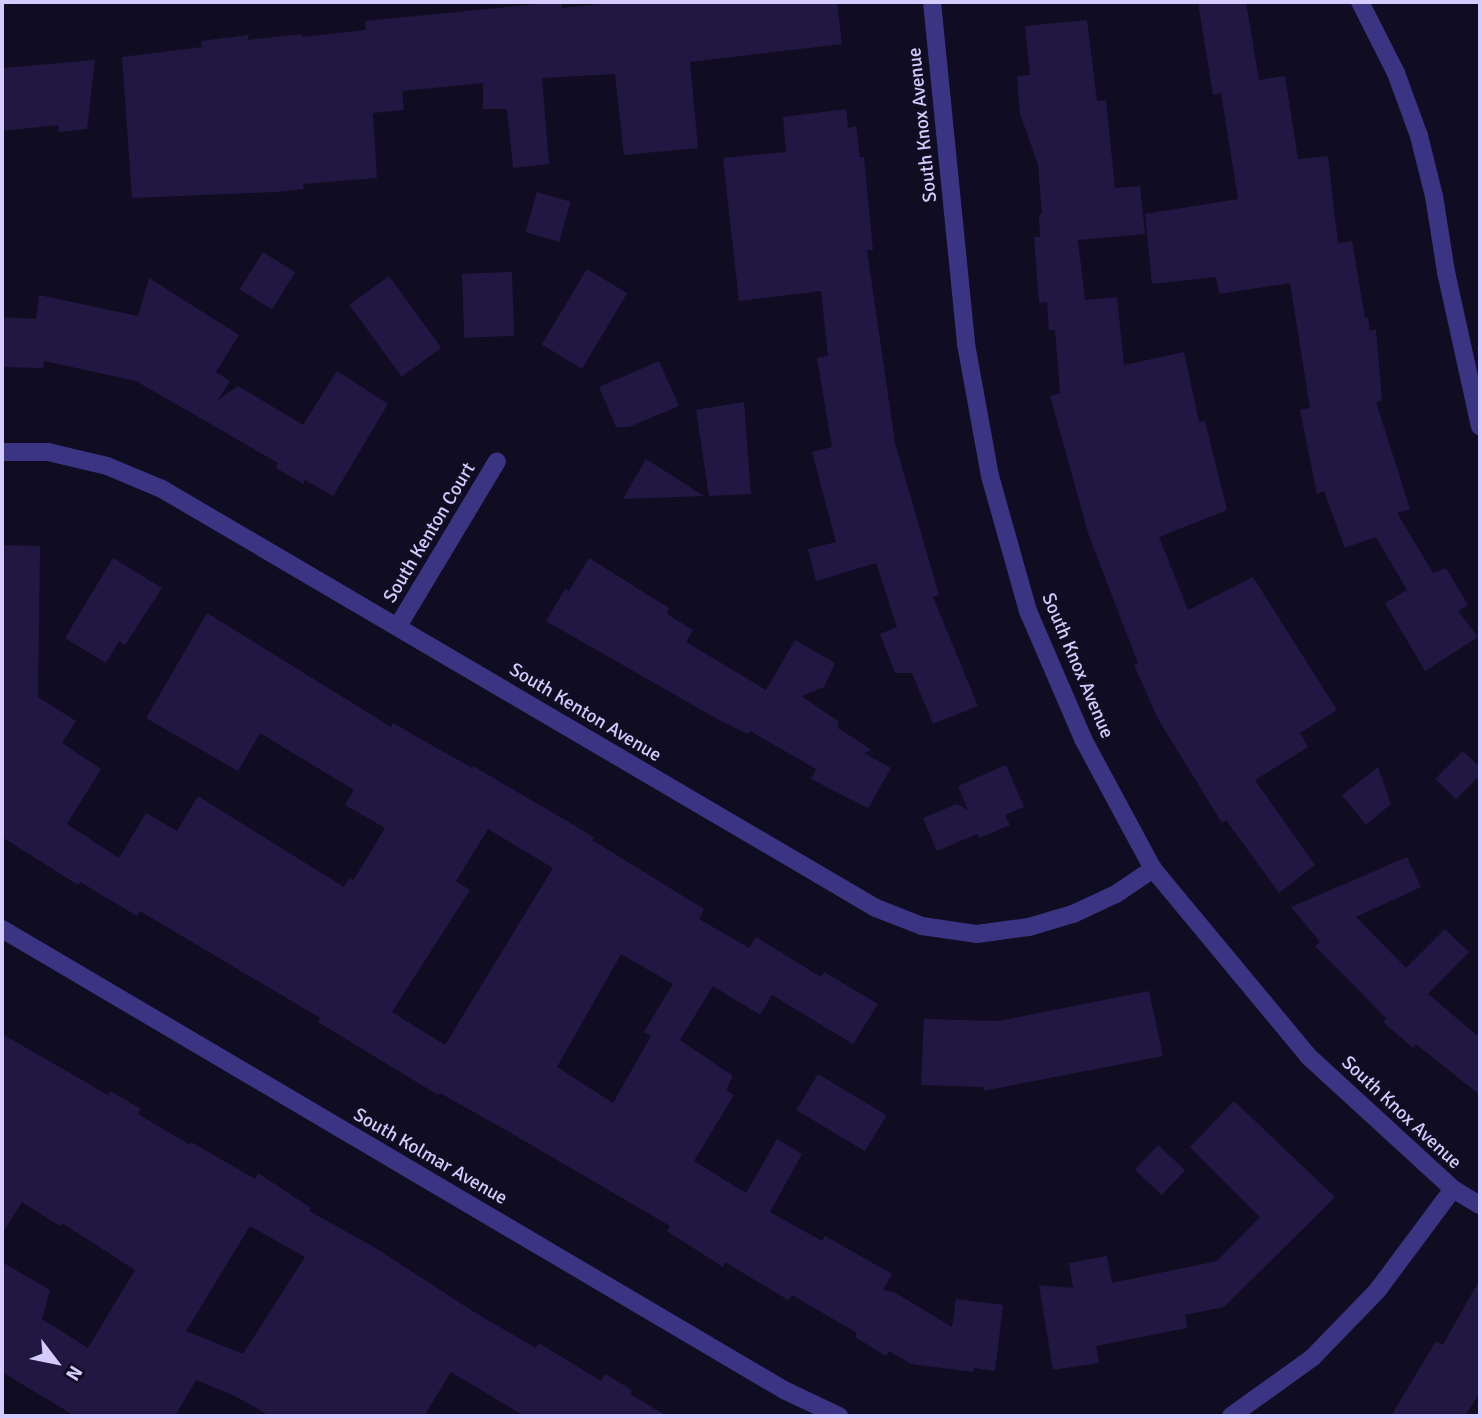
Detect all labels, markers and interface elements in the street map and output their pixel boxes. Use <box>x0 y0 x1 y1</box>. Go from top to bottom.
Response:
street label: South Knox Avenue <box>904 46 942 204</box>
street label: South Kenton Court <box>379 459 481 607</box>
street label: South Knox Avenue <box>1036 590 1118 742</box>
street label: South Kenton Avenue <box>505 659 665 767</box>
street label: South Knox Avenue <box>1336 1052 1466 1174</box>
street label: South Kolmar Avenue <box>349 1104 511 1210</box>
north arrow <box>21 1327 91 1397</box>
text: N <box>60 1361 87 1385</box>

